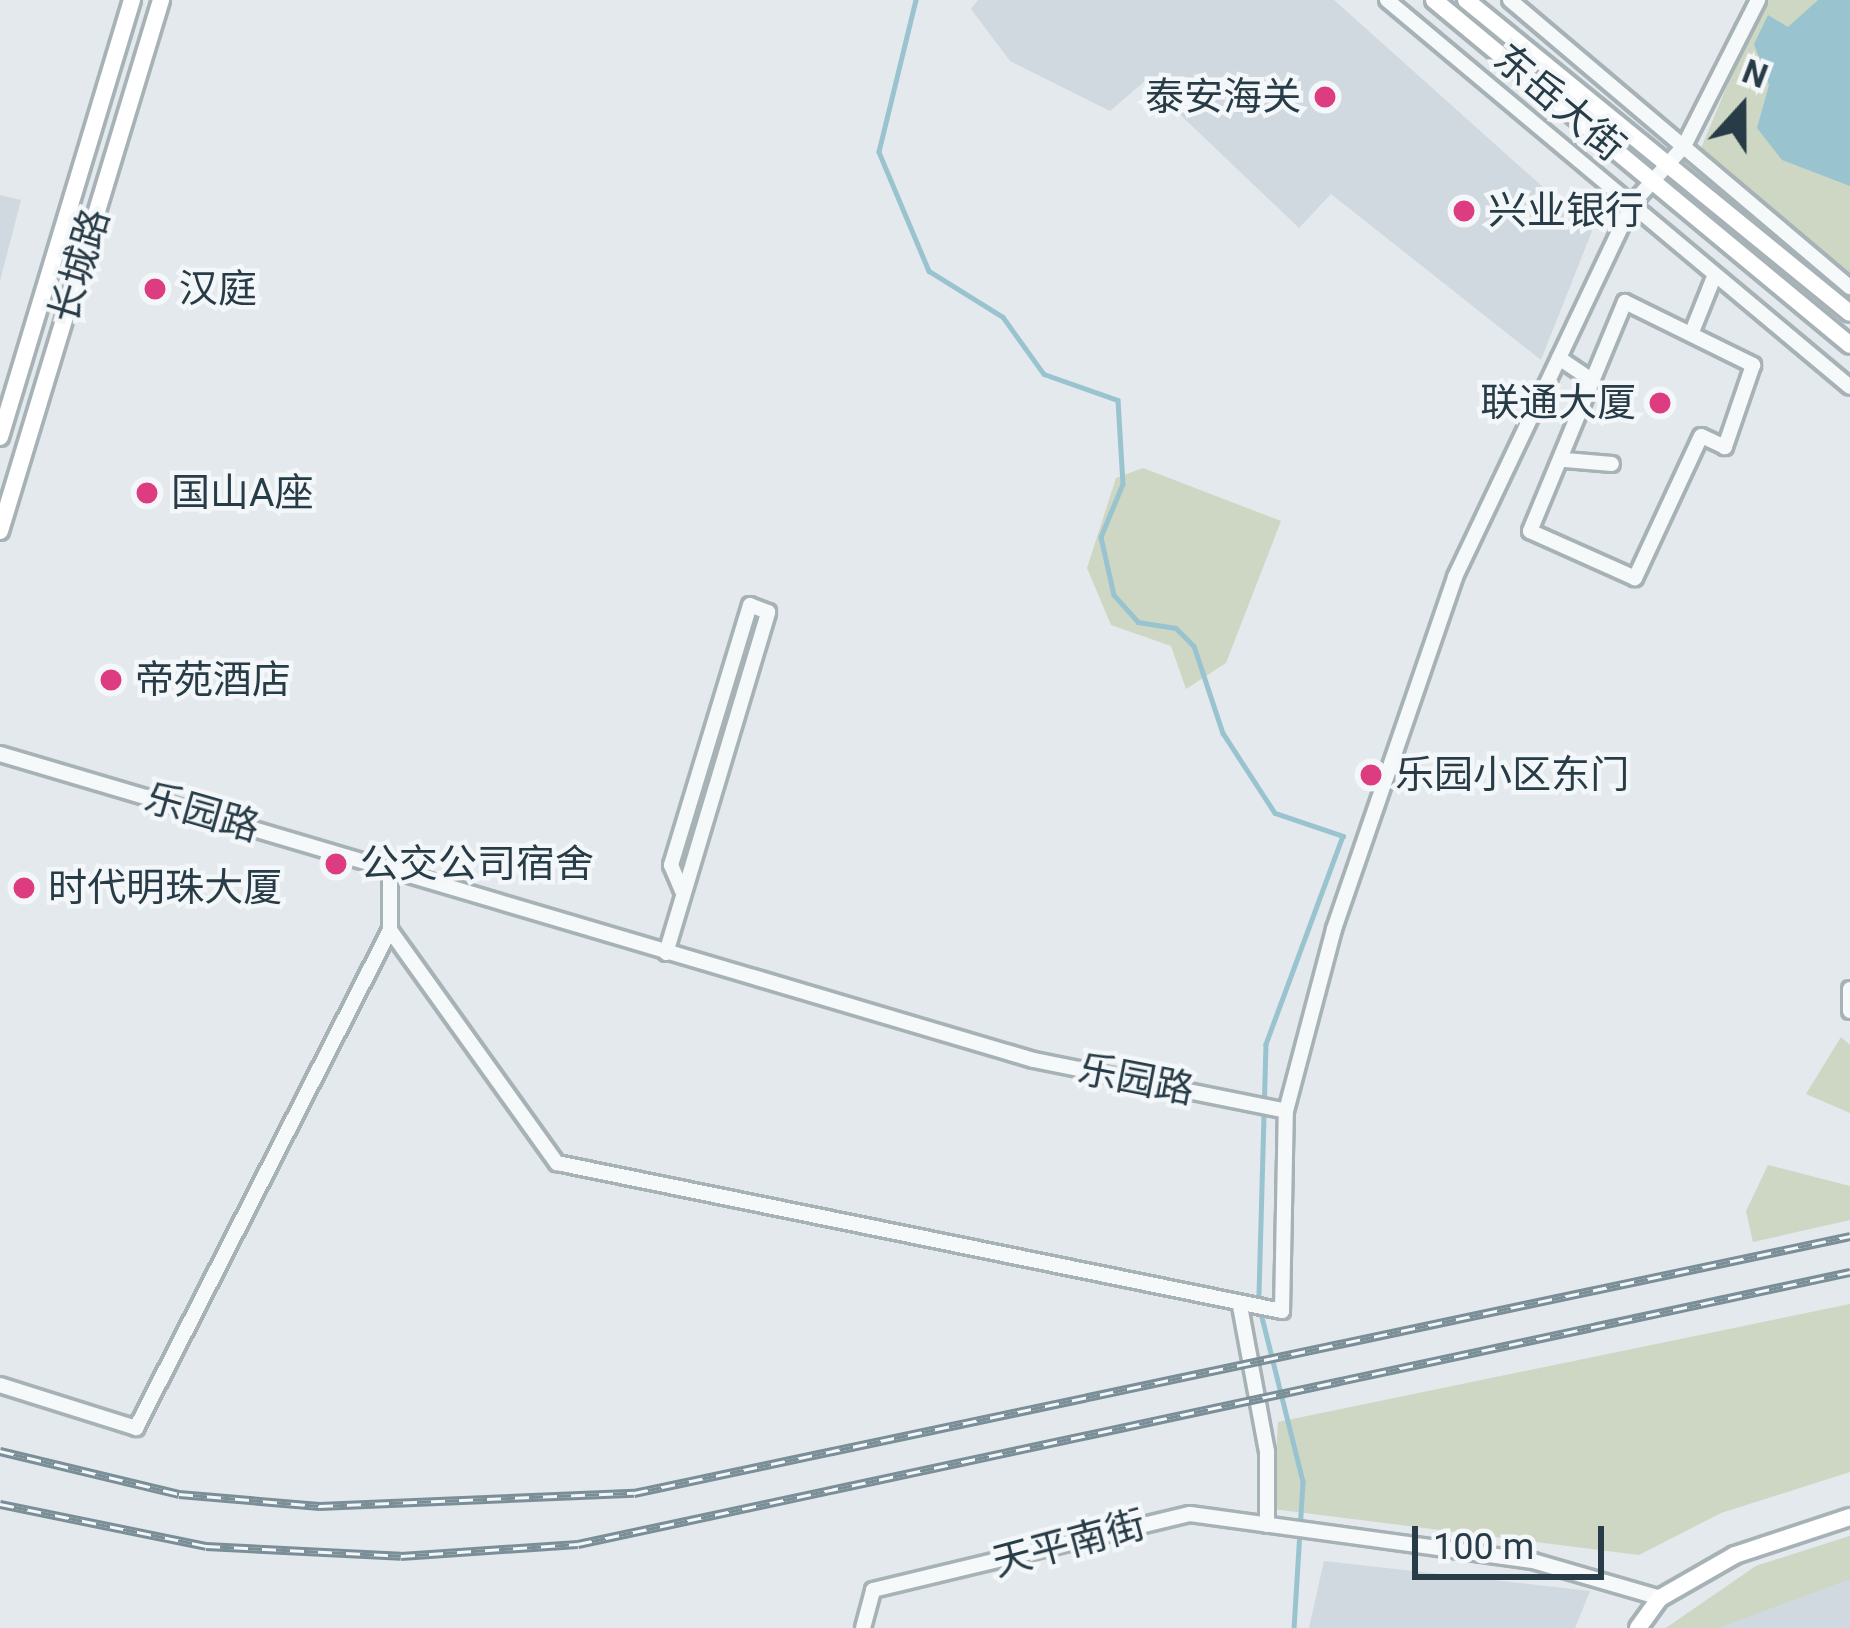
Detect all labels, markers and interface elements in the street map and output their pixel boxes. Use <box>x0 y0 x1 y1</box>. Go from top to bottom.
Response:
street label: 东岳大街 <box>1484 35 1634 171</box>
north arrow <box>1682 48 1802 168</box>
text: N <box>1737 52 1773 96</box>
place label: 泰安海关 <box>1145 74 1301 120</box>
marker: 泰安海关 <box>1312 84 1338 110</box>
place label: 兴业银行 <box>1488 188 1644 234</box>
marker: 兴业银行 <box>1451 198 1477 224</box>
street label: 长城路 <box>41 203 119 329</box>
place label: 汉庭 <box>179 266 257 312</box>
marker: 汉庭 <box>142 276 168 302</box>
place label: 联通大厦 <box>1480 380 1636 426</box>
marker: 联通大厦 <box>1647 390 1673 416</box>
place label: 国山A座 <box>171 470 313 516</box>
marker: 国山A座 <box>134 480 160 506</box>
place label: 帝苑酒店 <box>135 657 291 703</box>
marker: 帝苑酒店 <box>98 667 124 693</box>
place label: 乐园小区东门 <box>1395 752 1629 798</box>
marker: 乐园小区东门 <box>1358 762 1384 788</box>
street label: 乐园路 <box>139 774 265 852</box>
place label: 公交公司宿舍 <box>360 841 594 887</box>
marker: 公交公司宿舍 <box>323 851 349 877</box>
place label: 时代明珠大厦 <box>48 865 282 911</box>
marker: 时代明珠大厦 <box>11 875 37 901</box>
street label: 乐园路 <box>1074 1046 1198 1114</box>
street label: 天平南街 <box>988 1501 1150 1587</box>
scale bar <box>1418 1502 1610 1576</box>
text: 100 m <box>1433 1526 1534 1568</box>

